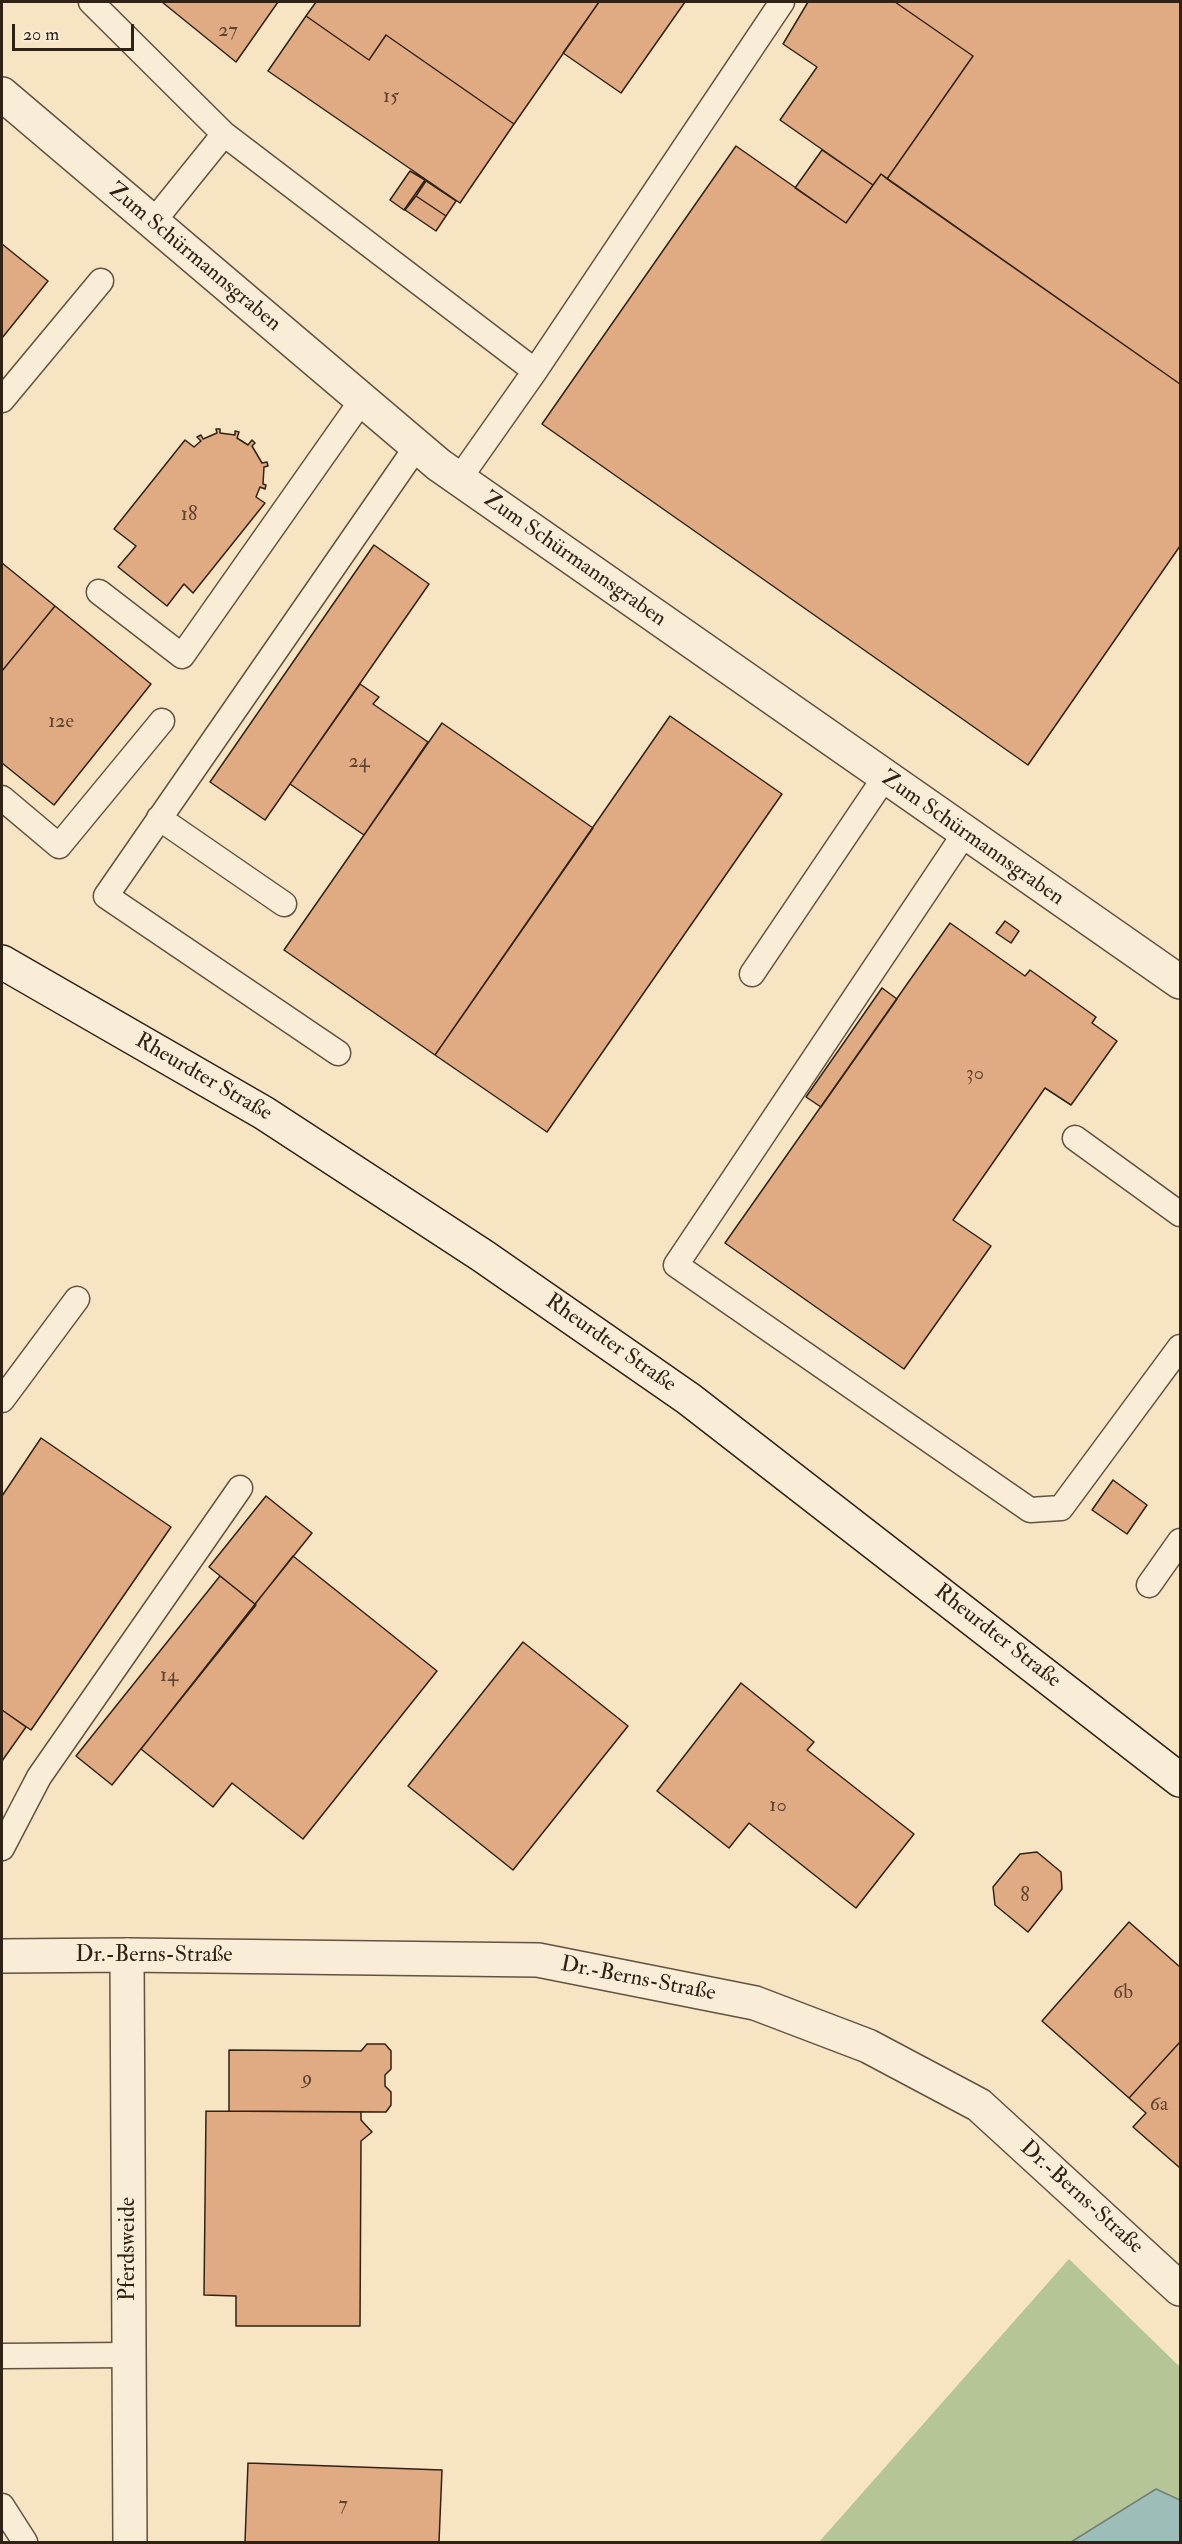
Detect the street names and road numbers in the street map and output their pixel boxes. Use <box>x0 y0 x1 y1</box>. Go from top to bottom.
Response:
street label: Zum Schürmannsgraben <box>102 178 286 338</box>
street label: Zum Schürmannsgraben <box>477 487 671 633</box>
street label: Zum Schürmannsgraben <box>875 766 1069 912</box>
street label: Rheurdter Straße <box>130 1028 276 1128</box>
street label: Rheurdter Straße <box>540 1289 680 1399</box>
street label: Rheurdter Straße <box>928 1579 1066 1695</box>
street label: Dr.-Berns-Straße <box>75 1943 233 1969</box>
street label: Dr.-Berns-Straße <box>558 1952 718 2008</box>
street label: Dr.-Berns-Straße <box>1014 2136 1148 2260</box>
street label: Pferdsweide <box>116 2197 142 2301</box>

